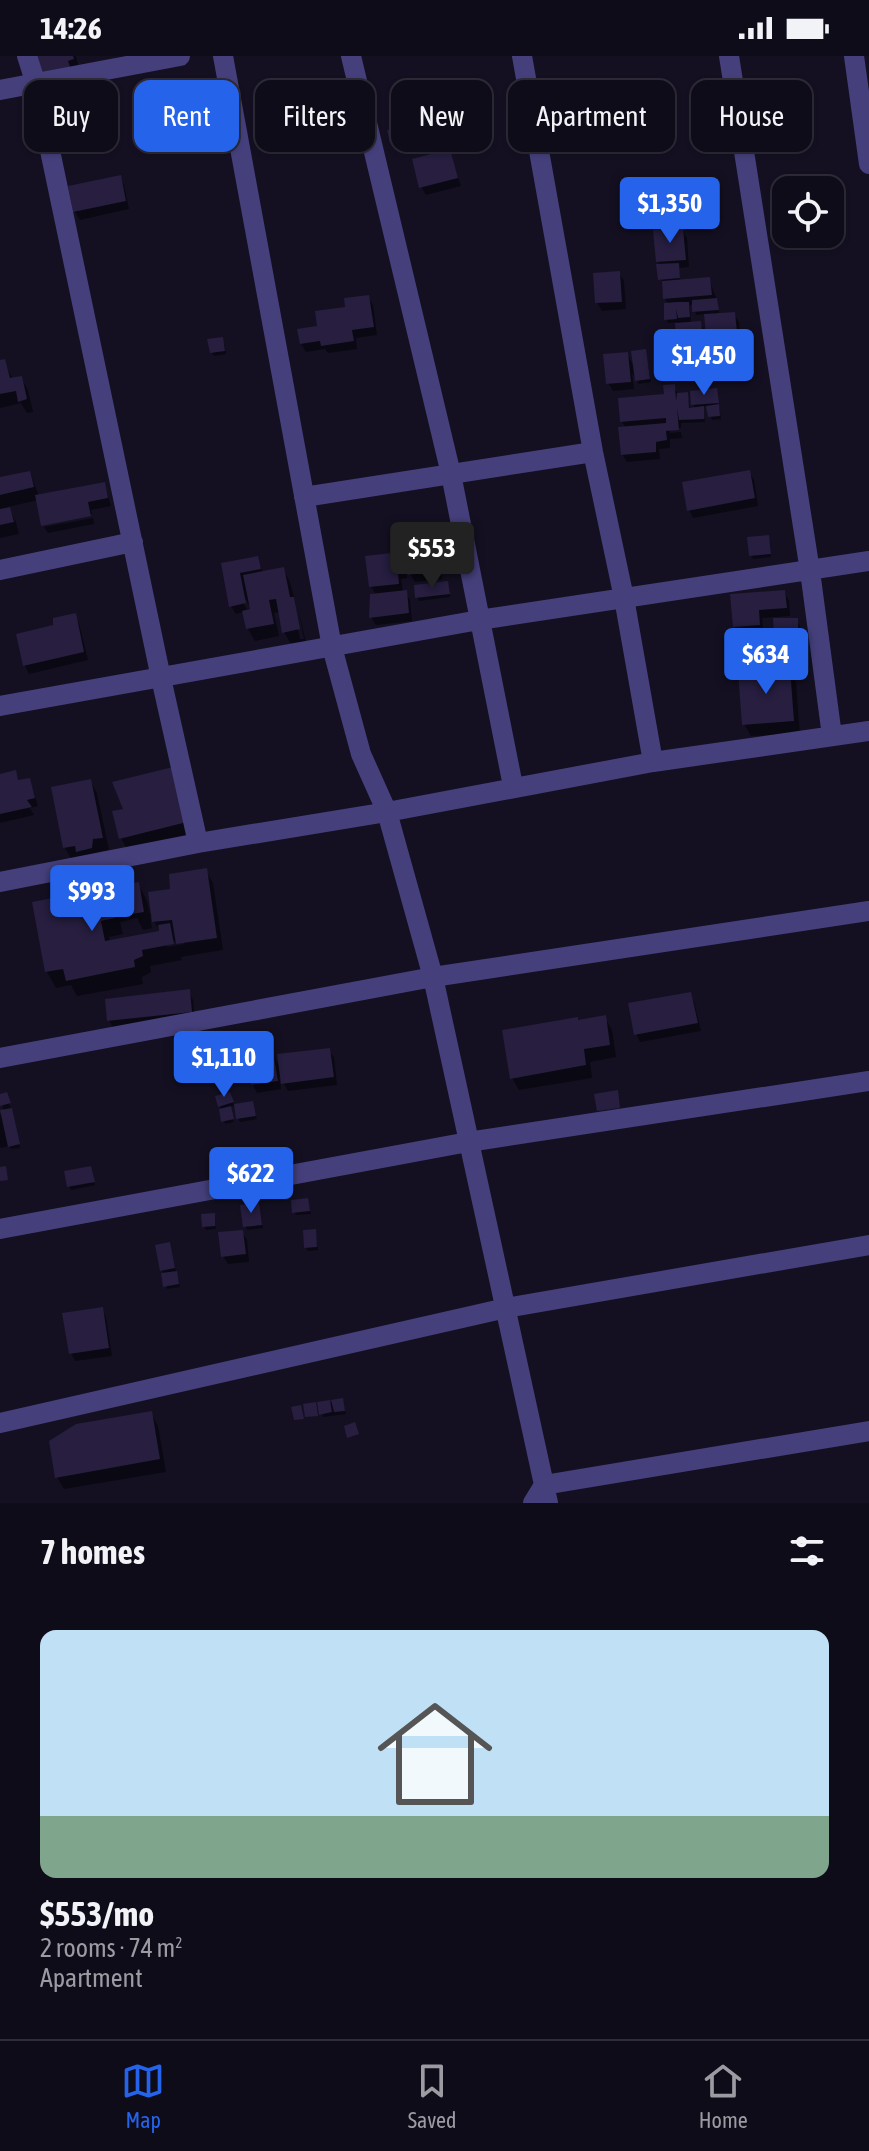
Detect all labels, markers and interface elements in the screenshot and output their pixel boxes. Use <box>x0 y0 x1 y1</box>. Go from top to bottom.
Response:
text: 14:26 <box>40 11 102 45</box>
chip: Buy <box>24 80 118 152</box>
chip: Rent <box>134 80 239 152</box>
chip: Filters <box>255 80 375 152</box>
chip: New <box>391 80 492 152</box>
chip: Apartment <box>508 80 675 152</box>
chip: House <box>691 80 812 152</box>
map controls <box>772 176 844 248</box>
button: locate <box>772 176 844 248</box>
pin: $1,350 <box>605 177 735 245</box>
text: $1,350 <box>638 188 702 218</box>
pin: $1,450 <box>639 329 769 397</box>
text: $1,450 <box>672 340 736 370</box>
pin: $553 <box>385 522 479 590</box>
text: $553 <box>408 533 456 563</box>
pin: $634 <box>719 628 813 696</box>
text: $634 <box>742 639 790 669</box>
pin: $993 <box>45 865 139 933</box>
text: $993 <box>68 876 116 906</box>
pin: $1,110 <box>159 1031 289 1099</box>
text: $1,110 <box>192 1042 256 1072</box>
pin: $622 <box>204 1147 298 1215</box>
text: $622 <box>227 1158 275 1188</box>
icon: filters <box>785 1529 829 1573</box>
text: 7 homes <box>40 1532 145 1571</box>
icon: home <box>363 1682 507 1826</box>
text: $553/mo <box>40 1894 154 1933</box>
text: 2 rooms · 74 m² <box>40 1933 182 1963</box>
text: Apartment <box>40 1963 143 1993</box>
tab: Map <box>121 2059 165 2133</box>
tab: Saved <box>408 2059 456 2133</box>
tab: Home <box>699 2059 748 2133</box>

